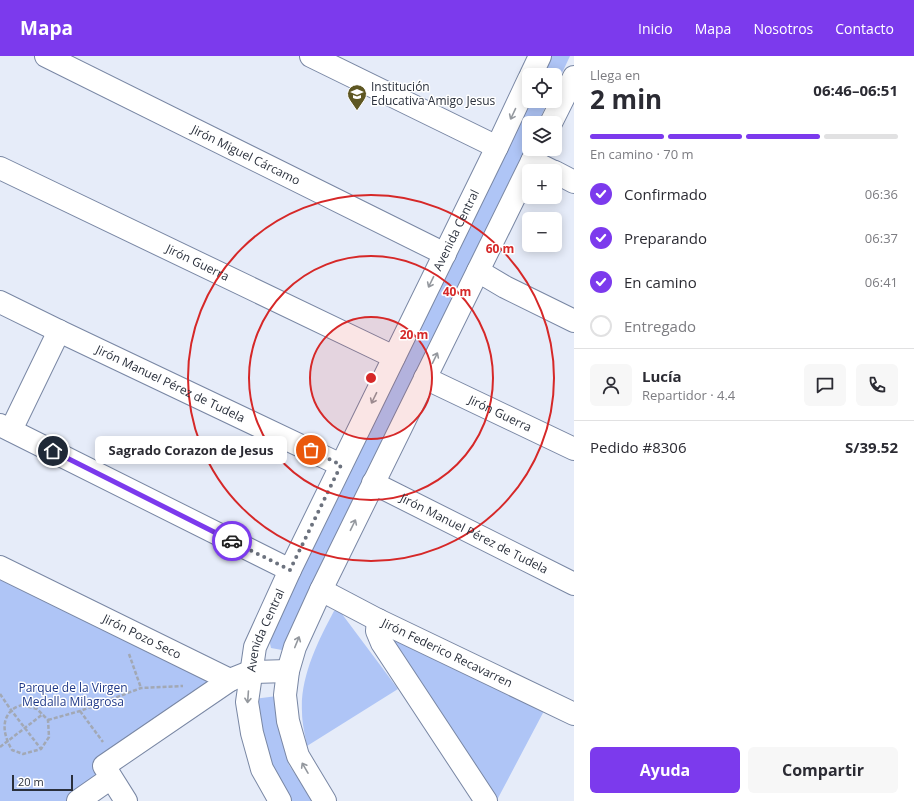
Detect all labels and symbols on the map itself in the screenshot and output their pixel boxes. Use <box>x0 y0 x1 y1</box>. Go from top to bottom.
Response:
place label: Institución Educativa Amigo Jesus <box>371 78 495 109</box>
school or university icon: Institución Educativa Amigo Jesus <box>346 83 368 111</box>
one-way arrow <box>509 108 516 120</box>
street label: Jirón Miguel Cárcamo <box>188 120 303 189</box>
street label: Avenida Central <box>429 186 483 273</box>
street label: Jirón Guerra <box>162 239 232 285</box>
text: 60 m <box>486 240 514 257</box>
one-way arrow <box>427 275 435 287</box>
text: 40 m <box>443 283 471 300</box>
text: 20 m <box>400 326 428 343</box>
street label: Jirón Manuel Pérez de Tudela <box>92 340 248 426</box>
one-way arrow <box>432 353 439 365</box>
centre of rings <box>364 371 378 385</box>
street label: Jirón Guerra <box>465 390 535 436</box>
one-way arrow <box>370 392 377 404</box>
pin <box>294 433 328 467</box>
pin <box>36 434 70 468</box>
callout: Sagrado Corazon de Jesus <box>95 436 287 464</box>
street label: Jirón Manuel Pérez de Tudela <box>397 489 551 578</box>
one-way arrow <box>350 519 357 531</box>
courier <box>212 521 252 561</box>
street label: Avenida Central <box>242 586 288 673</box>
street label: Jirón Pozo Seco <box>99 609 184 663</box>
street label: Jirón Federico Recavarren <box>378 614 515 691</box>
one-way arrow <box>293 637 301 649</box>
park label: Parque de la Virgen Medalla Milagrosa <box>18 679 128 710</box>
one-way arrow <box>244 690 251 703</box>
one-way arrow <box>300 762 308 774</box>
scale bar <box>12 773 73 792</box>

